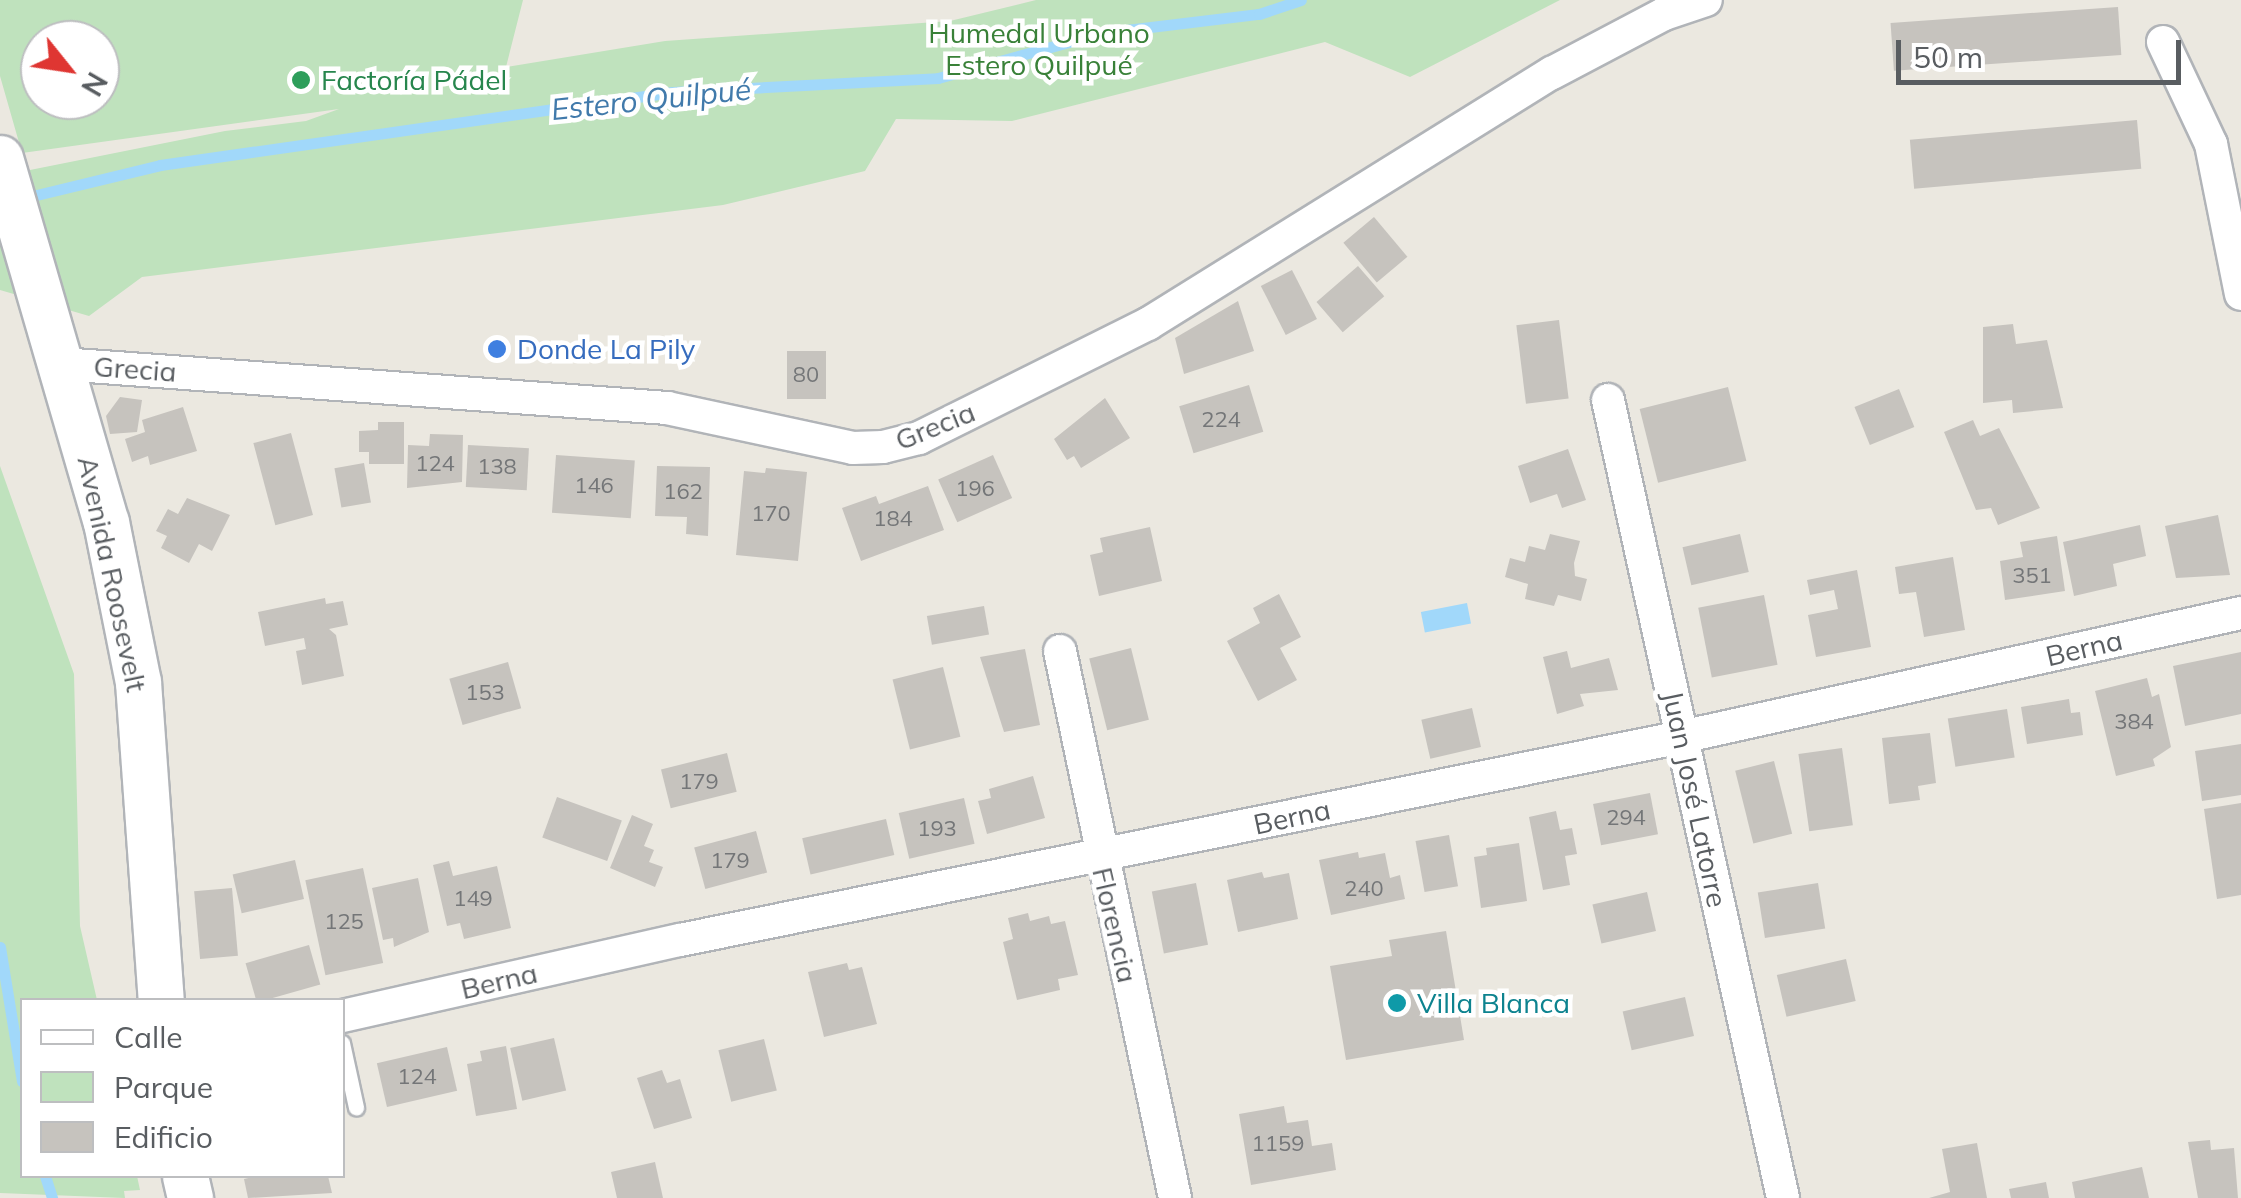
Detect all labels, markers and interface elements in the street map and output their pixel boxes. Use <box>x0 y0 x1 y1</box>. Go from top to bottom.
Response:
park label: Humedal Urbano Estero Quilpué <box>928 16 1150 82</box>
north arrow <box>20 20 120 120</box>
scale bar <box>1901 20 2186 82</box>
text: 50 m <box>1913 38 1983 76</box>
place label: Factoría Pádel <box>321 63 507 97</box>
text: N <box>74 66 115 102</box>
marker: Factoría Pádel <box>290 69 312 91</box>
water label: Estero Quilpué <box>549 71 753 127</box>
place label: Donde La Pily <box>517 332 695 366</box>
marker: Donde La Pily <box>486 338 508 360</box>
street label: Grecia <box>92 349 178 389</box>
house number: 80 <box>793 362 819 388</box>
street label: Grecia <box>890 395 980 457</box>
house number: 224 <box>1201 407 1241 433</box>
house number: 124 <box>415 451 455 477</box>
street label: Avenida Roosevelt <box>71 453 153 695</box>
house number: 138 <box>477 454 517 480</box>
house number: 146 <box>574 473 614 499</box>
house number: 196 <box>955 476 995 502</box>
house number: 162 <box>663 479 703 505</box>
house number: 170 <box>751 501 791 527</box>
house number: 184 <box>873 506 913 532</box>
house number: 351 <box>2012 563 2052 589</box>
street label: Berna <box>2042 623 2126 673</box>
house number: 153 <box>465 680 505 706</box>
street label: Juan José Latorre <box>1656 688 1734 910</box>
house number: 384 <box>2114 709 2154 735</box>
house number: 179 <box>679 769 719 795</box>
street label: Berna <box>1251 792 1333 842</box>
house number: 294 <box>1606 805 1646 831</box>
house number: 193 <box>917 816 957 842</box>
house number: 179 <box>710 848 750 874</box>
street label: Florencia <box>1085 864 1145 986</box>
house number: 240 <box>1344 876 1384 902</box>
house number: 149 <box>453 886 493 912</box>
house number: 125 <box>324 909 364 935</box>
street label: Berna <box>457 956 541 1006</box>
place label: Villa Blanca <box>1417 986 1570 1020</box>
marker: Villa Blanca <box>1386 992 1408 1014</box>
legend <box>20 998 345 1178</box>
text: Calle <box>114 1018 183 1056</box>
house number: 124 <box>397 1064 437 1090</box>
text: Parque <box>114 1068 213 1106</box>
text: Edificio <box>114 1118 213 1156</box>
house number: 1159 <box>1252 1131 1304 1157</box>

